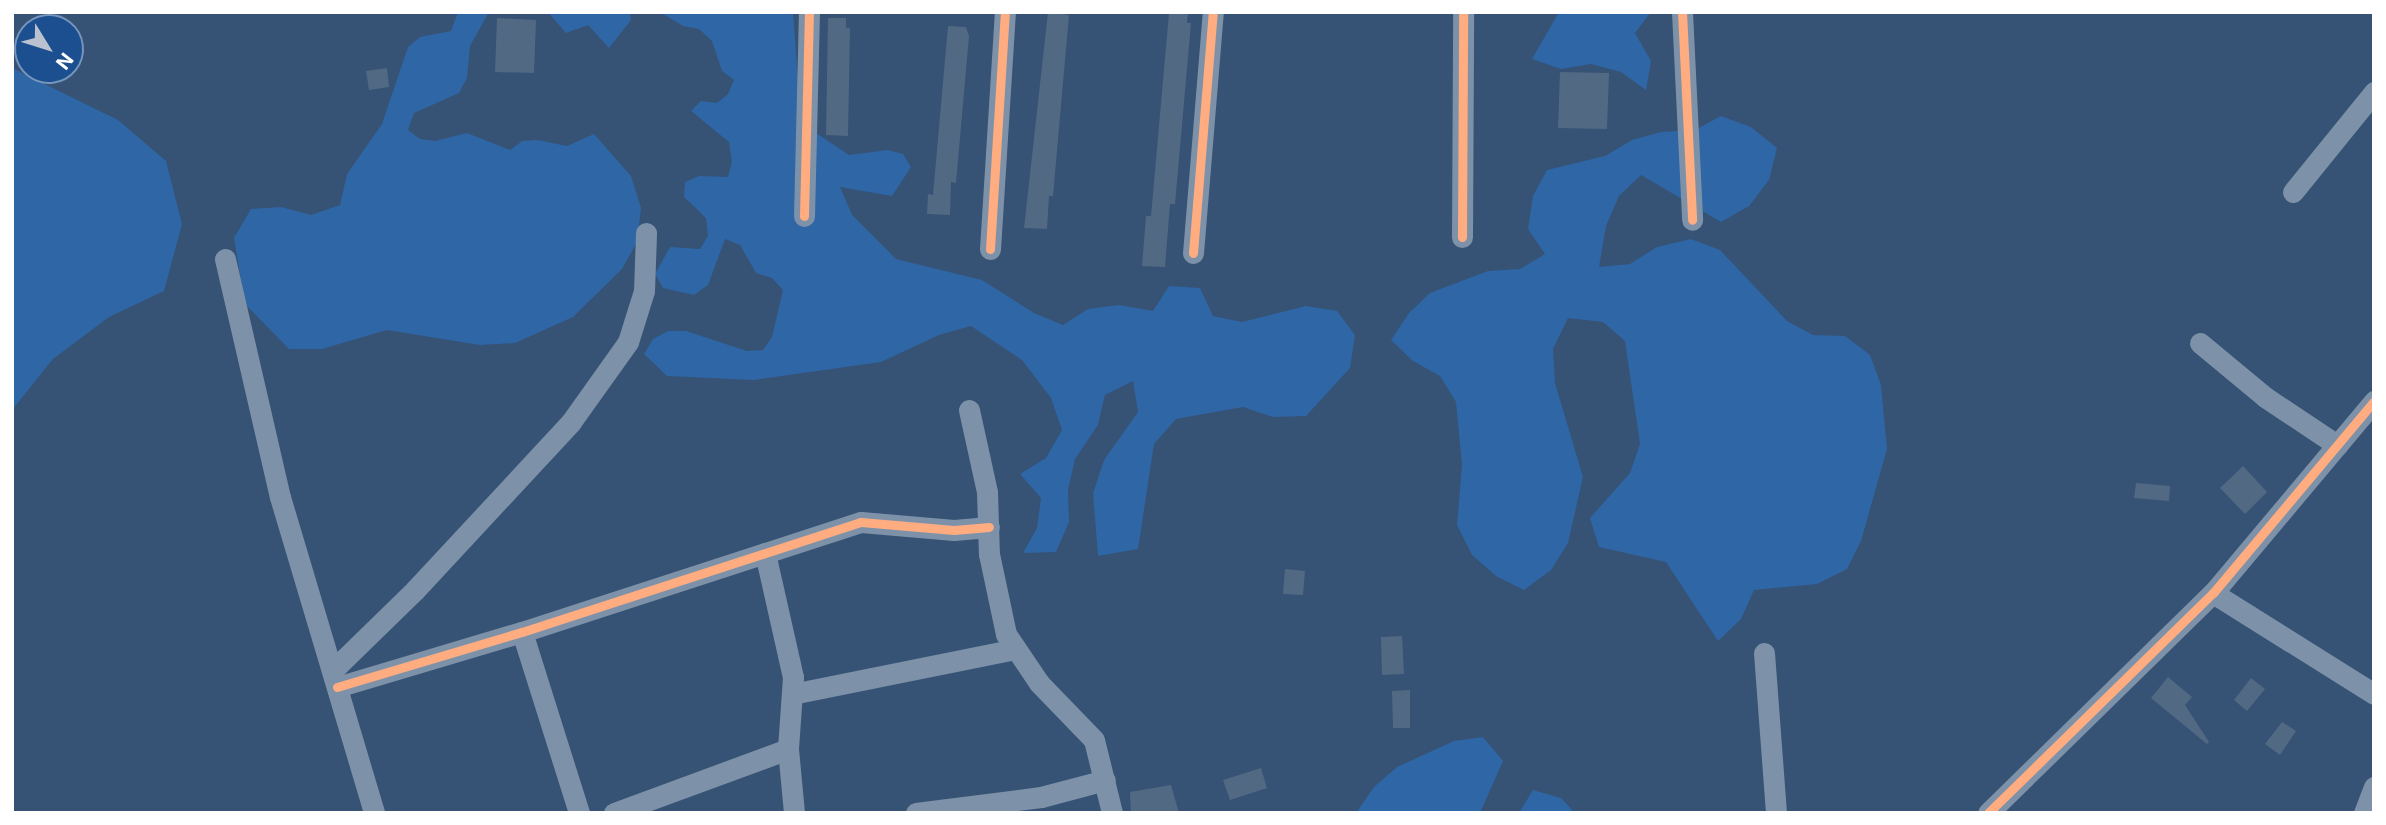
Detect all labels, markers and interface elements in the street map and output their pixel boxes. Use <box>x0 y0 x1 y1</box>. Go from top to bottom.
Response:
north arrow <box>14 14 84 84</box>
text: N <box>51 48 78 74</box>

